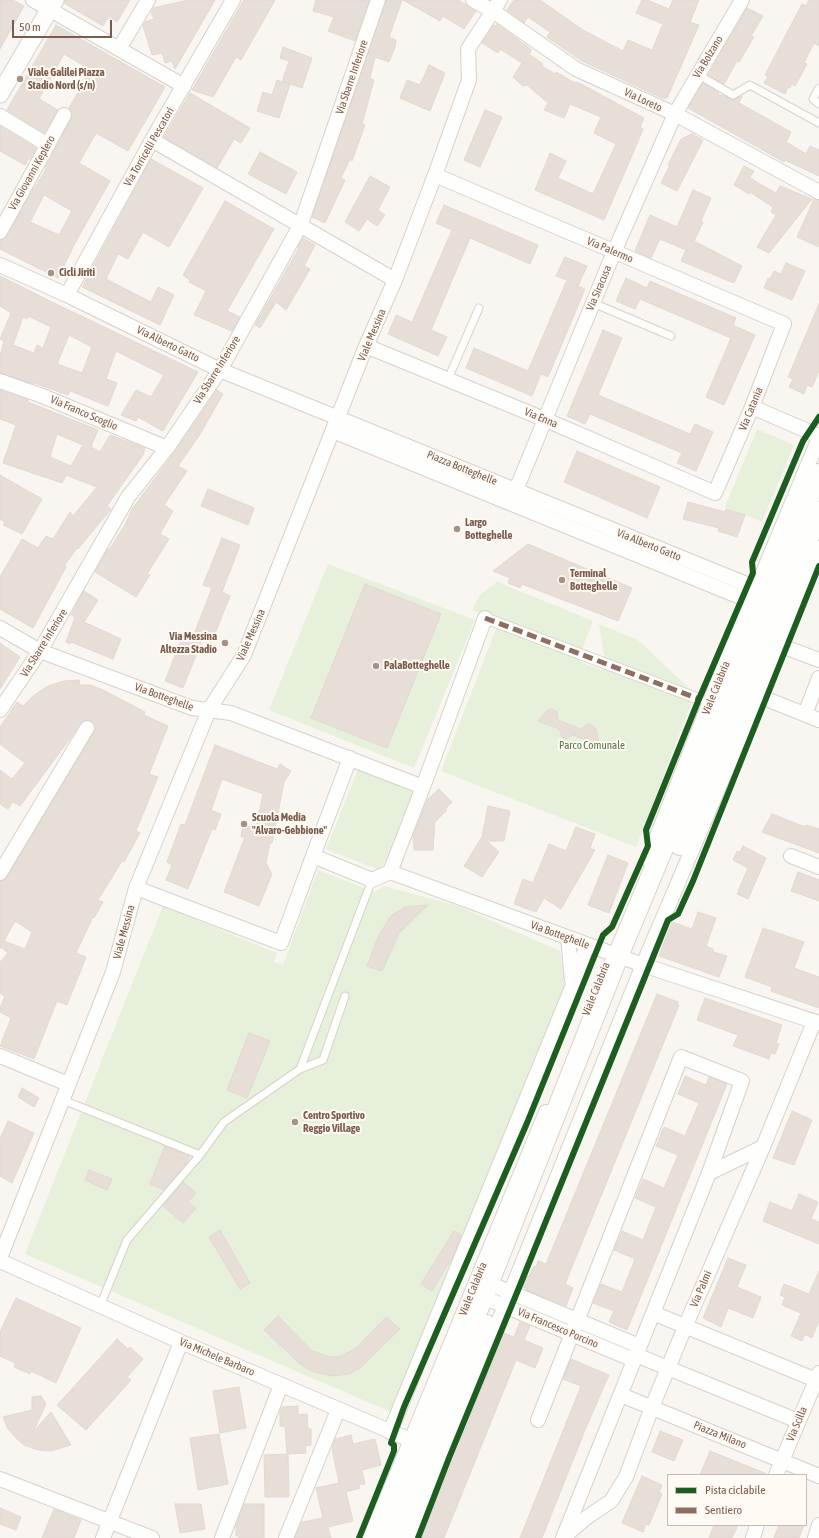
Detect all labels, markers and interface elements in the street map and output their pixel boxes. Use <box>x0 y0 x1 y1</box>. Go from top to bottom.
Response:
scale bar <box>14 12 114 38</box>
text: 50 m <box>19 20 41 34</box>
street label: Via Bolzano <box>690 33 726 81</box>
street label: Via Sbarre Inferiore <box>333 38 371 116</box>
place label: Viale Galilei Piazza Stadio Nord (s/n) <box>28 66 105 92</box>
marker: Viale Galilei Piazza Stadio Nord (s/n) <box>15 74 25 84</box>
street label: Via Loreto <box>622 85 664 115</box>
street label: Via Torricelli Pescatori <box>121 105 177 189</box>
street label: Via Giovanni Keplero <box>6 133 58 213</box>
street label: Via Palermo <box>585 234 635 266</box>
street label: Via Siracusa <box>584 263 614 313</box>
place label: Cicli Jiriti <box>59 266 95 280</box>
marker: Cicli Jiriti <box>46 268 56 278</box>
street label: Viale Messina <box>355 307 389 363</box>
street label: Via Alberto Gatto <box>134 323 202 365</box>
street label: Via Sbarre Inferiore <box>191 333 243 407</box>
street label: Via Catania <box>736 385 766 433</box>
street label: Via Franco Scoglio <box>48 393 120 433</box>
street label: Via Enna <box>522 405 560 431</box>
street label: Piazza Botteghelle <box>425 448 499 488</box>
place label: Largo Botteghelle <box>465 516 512 542</box>
marker: Largo Botteghelle <box>452 524 462 534</box>
street label: Via Alberto Gatto <box>615 526 683 564</box>
place label: Terminal Botteghelle <box>570 567 617 593</box>
marker: Terminal Botteghelle <box>557 575 567 585</box>
street label: Via Sbarre Inferiore <box>18 606 70 680</box>
street label: Viale Messina <box>234 607 268 663</box>
place label: Via Messina Altezza Stadio <box>160 630 217 656</box>
marker: Via Messina Altezza Stadio <box>220 638 230 648</box>
place label: PalaBotteghelle <box>384 659 450 673</box>
street label: Viale Calabria <box>699 659 733 717</box>
marker: PalaBotteghelle <box>371 661 381 671</box>
street label: Via Botteghelle <box>133 680 195 714</box>
park label: Parco Comunale <box>559 739 625 753</box>
place label: Scuola Media "Alvaro-Gebbione" <box>252 811 327 837</box>
marker: Scuola Media "Alvaro-Gebbione" <box>239 819 249 829</box>
street label: Viale Messina <box>110 904 138 960</box>
street label: Via Botteghelle <box>529 918 591 952</box>
street label: Viale Calabria <box>579 960 613 1018</box>
place label: Centro Sportivo Reggio Village <box>303 1109 365 1135</box>
marker: Centro Sportivo Reggio Village <box>290 1117 300 1127</box>
street label: Viale Calabria <box>456 1260 490 1318</box>
street label: Via Palmi <box>687 1269 715 1309</box>
street label: Via Francesco Porcino <box>516 1305 600 1351</box>
street label: Via Michele Barbaro <box>177 1335 257 1379</box>
street label: Via Scilla <box>784 1405 810 1443</box>
street label: Piazza Milano <box>692 1418 748 1452</box>
legend <box>667 1474 807 1526</box>
text: Pista ciclabile <box>705 1483 766 1497</box>
text: Sentiero <box>705 1503 742 1517</box>

